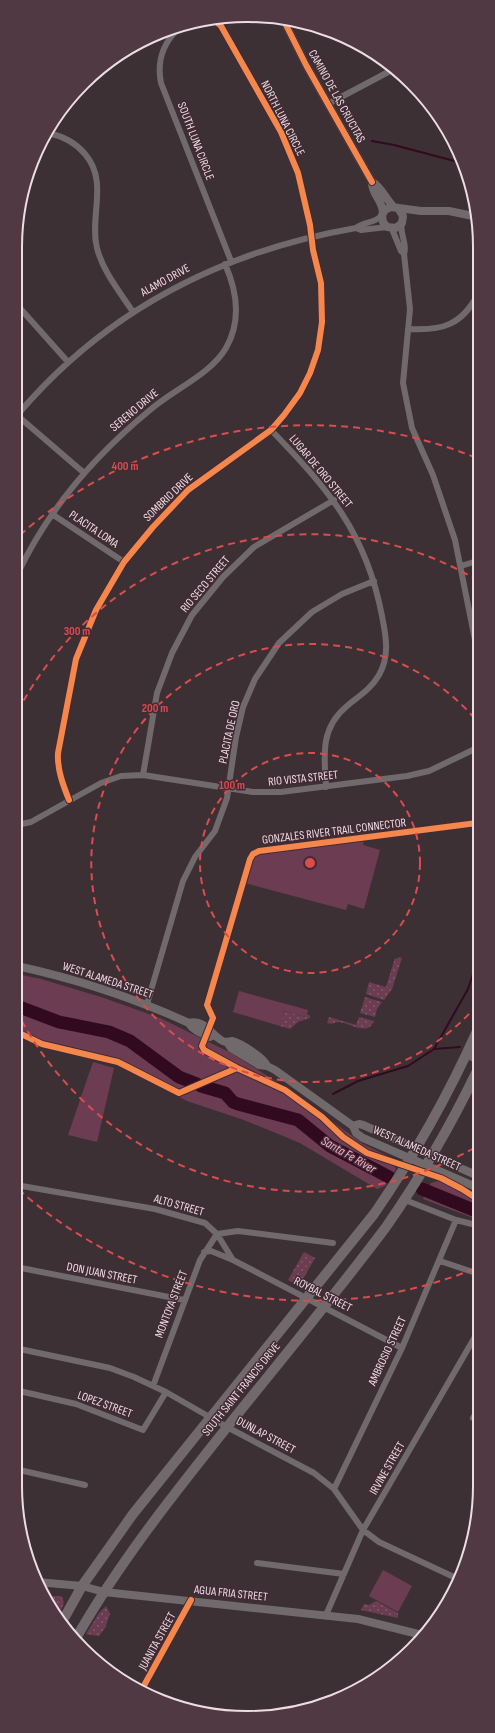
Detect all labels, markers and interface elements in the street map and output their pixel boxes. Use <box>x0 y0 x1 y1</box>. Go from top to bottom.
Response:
street label: CAMINO DE LAS CRUCITAS <box>305 47 368 145</box>
street label: NORTH LUNA CIRCLE <box>257 78 308 158</box>
street label: SOUTH LUNA CIRCLE <box>174 100 217 182</box>
street label: ALAMO DRIVE <box>137 261 193 301</box>
street label: SERENO DRIVE <box>107 386 162 435</box>
street label: LUGAR DE ORO STREET <box>286 432 356 511</box>
text: 400 m <box>112 459 138 474</box>
street label: SOMBRIO DRIVE <box>140 470 196 525</box>
street label: PLACITA LOMA <box>66 507 122 552</box>
street label: RIO SECO STREET <box>177 553 234 616</box>
text: 300 m <box>64 624 90 639</box>
street label: PLACITA DE ORO <box>215 699 244 765</box>
text: 200 m <box>142 701 168 716</box>
street label: RIO VISTA STREET <box>267 767 339 790</box>
text: 100 m <box>219 778 245 793</box>
street label: GONZALES RIVER TRAIL CONNECTOR <box>261 815 407 848</box>
centre of rings <box>303 856 317 870</box>
street label: WEST ALAMEDA STREET <box>61 959 155 1002</box>
street label: WEST ALAMEDA STREET <box>371 1122 463 1175</box>
water label: Santa Fe River <box>318 1133 380 1178</box>
street label: ALTO STREET <box>151 1191 206 1220</box>
street label: DON JUAN STREET <box>65 1259 139 1288</box>
street label: MONTOYA STREET <box>152 1268 191 1340</box>
street label: ROYBAL STREET <box>291 1273 354 1316</box>
street label: AMBROSIO STREET <box>364 1314 410 1389</box>
street label: SOUTH SAINT FRANCIS DRIVE <box>199 1339 284 1439</box>
street label: LOPEZ STREET <box>75 1388 134 1421</box>
street label: DUNLAP STREET <box>234 1414 298 1457</box>
street label: IRVINE STREET <box>366 1439 409 1498</box>
street label: AGUA FRIA STREET <box>192 1582 269 1605</box>
street label: JUANITA STREET <box>135 1610 179 1674</box>

